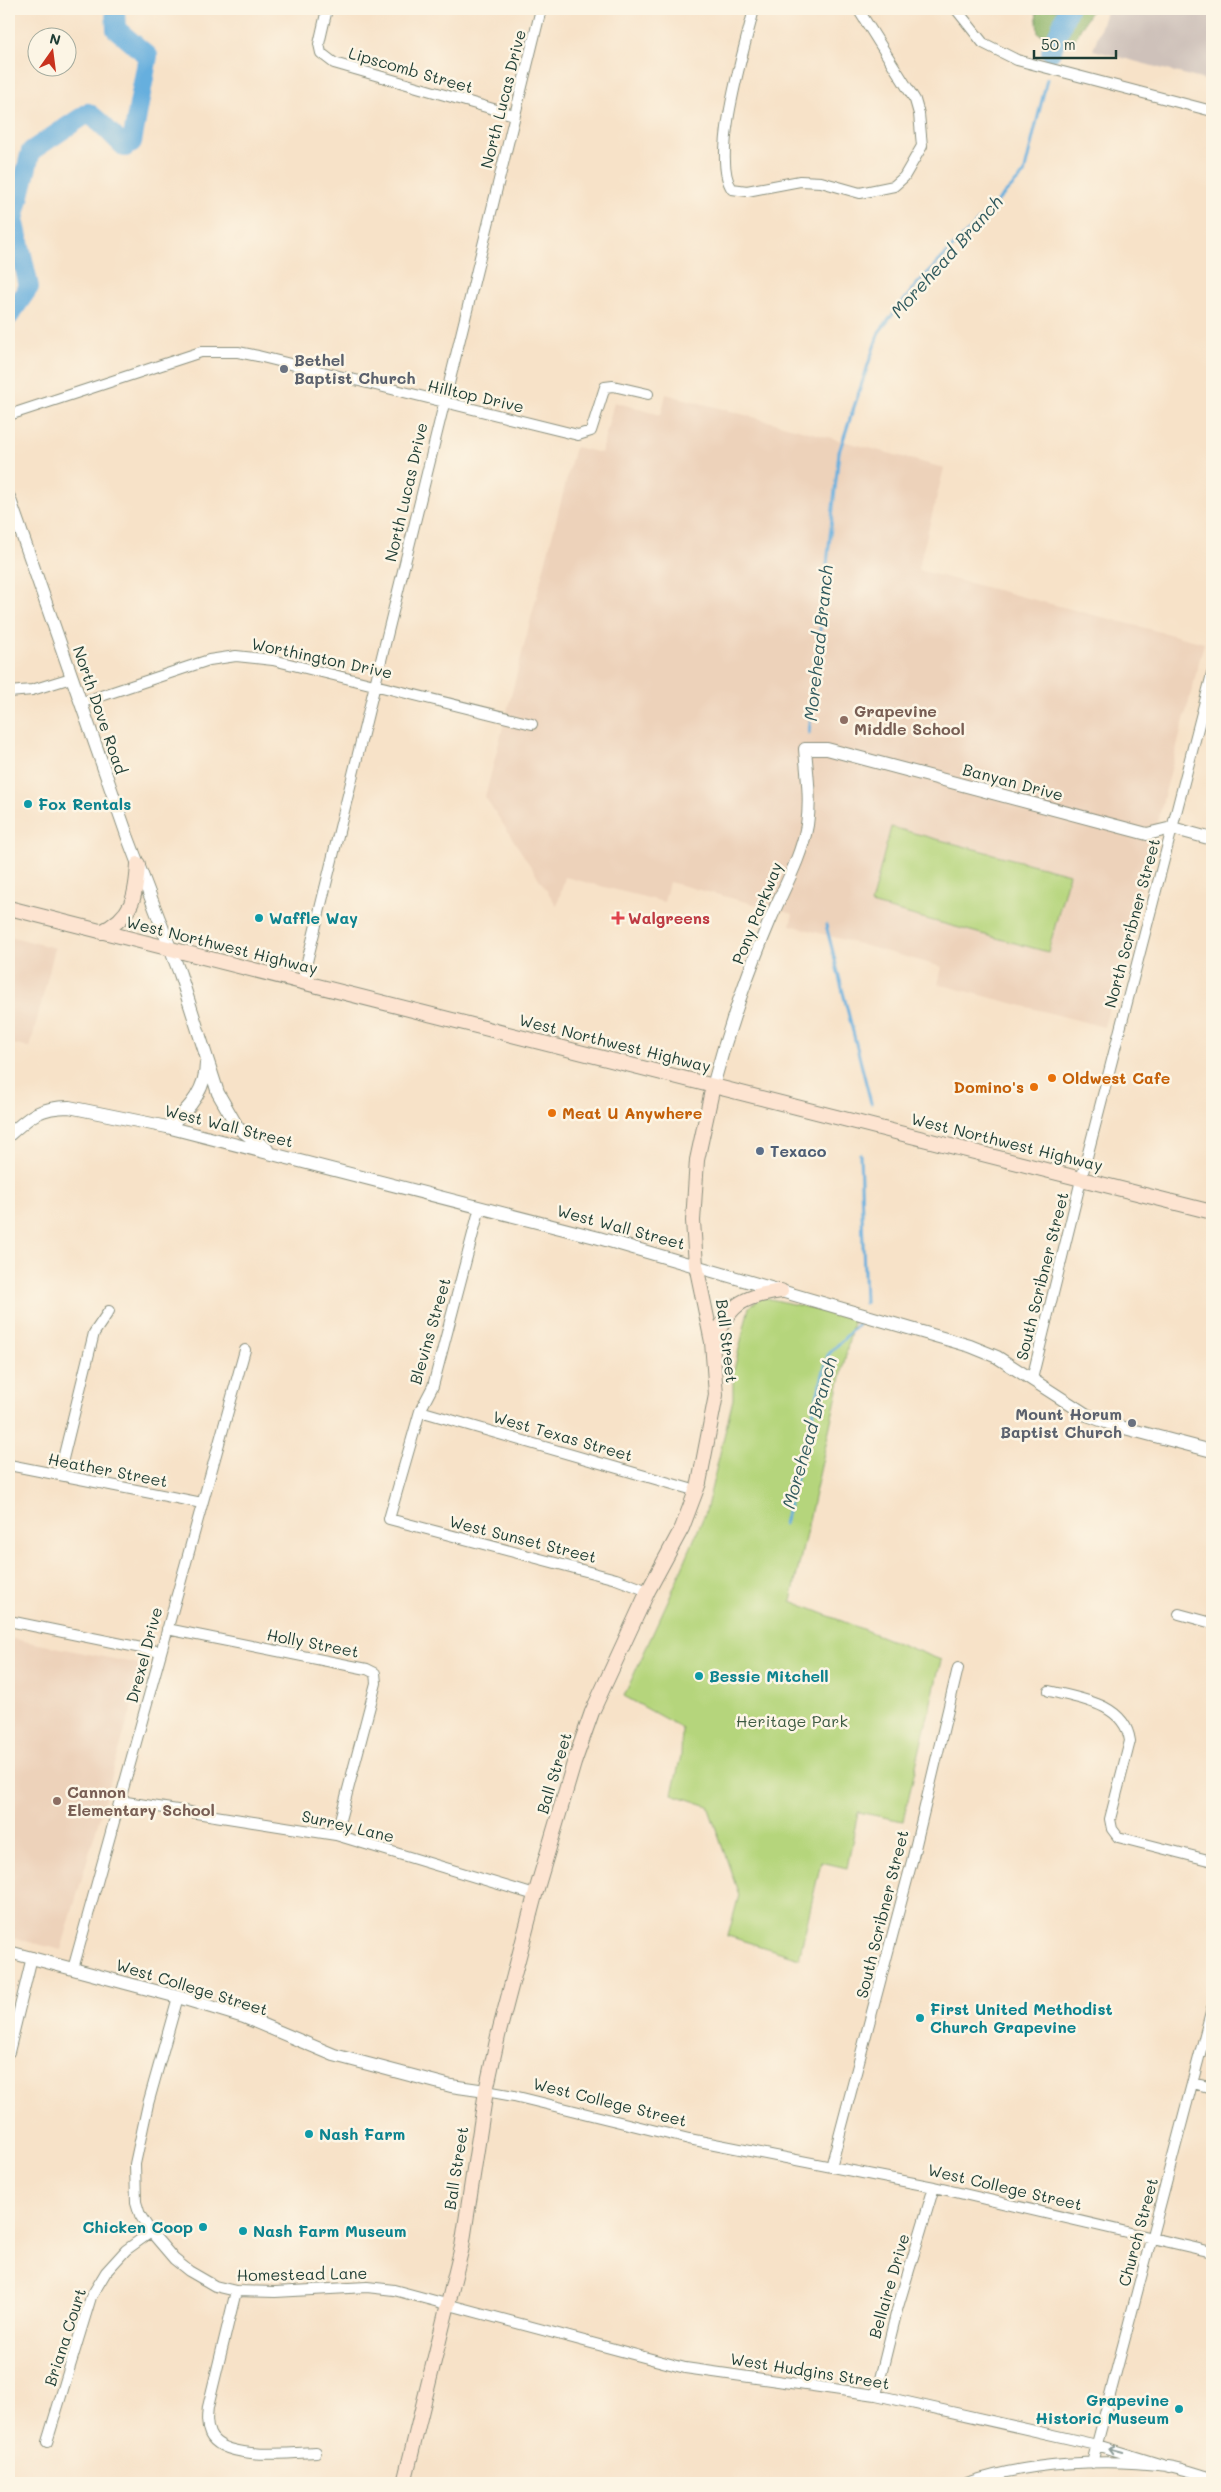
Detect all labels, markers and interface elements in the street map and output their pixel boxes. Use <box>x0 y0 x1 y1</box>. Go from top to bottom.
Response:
street label: North Lucas Drive <box>475 27 530 170</box>
north arrow <box>28 28 78 78</box>
text: N <box>48 28 63 49</box>
scale bar <box>1034 28 1116 60</box>
text: 50 m <box>1041 34 1076 54</box>
street label: Lipscomb Street <box>346 42 476 97</box>
water label: Morehead Branch <box>885 190 1008 323</box>
place label: Bethel Baptist Church <box>294 349 416 388</box>
marker: Bethel Baptist Church <box>278 363 290 375</box>
street label: Hilltop Drive <box>426 374 526 417</box>
street label: North Lucas Drive <box>379 420 432 564</box>
water label: Morehead Branch <box>798 564 838 722</box>
street label: Worthington Drive <box>250 632 394 683</box>
street label: North Dove Road <box>69 643 132 777</box>
place label: Grapevine Middle School <box>854 700 965 739</box>
marker: Grapevine Middle School <box>838 714 850 726</box>
street label: Banyan Drive <box>960 758 1066 805</box>
place label: Fox Rentals <box>38 793 131 814</box>
marker: Fox Rentals <box>22 798 34 810</box>
street label: North Scribner Street <box>1099 836 1164 1010</box>
street label: Pony Parkway <box>726 859 787 967</box>
place label: Waffle Way <box>269 907 358 928</box>
place label: Walgreens <box>628 907 710 928</box>
street label: West Northwest Highway <box>124 911 320 979</box>
marker: Waffle Way <box>253 912 265 924</box>
marker: Walgreens <box>612 912 624 924</box>
street label: West Northwest Highway <box>517 1009 713 1077</box>
place label: Oldwest Cafe <box>1062 1067 1170 1088</box>
marker: Oldwest Cafe <box>1046 1072 1058 1084</box>
place label: Domino's <box>953 1076 1024 1097</box>
marker: Domino's <box>1028 1081 1040 1093</box>
street label: West Wall Street <box>163 1099 296 1152</box>
place label: Meat U Anywhere <box>562 1102 702 1123</box>
marker: Meat U Anywhere <box>546 1107 558 1119</box>
street label: West Northwest Highway <box>909 1108 1105 1176</box>
place label: Texaco <box>770 1140 827 1161</box>
marker: Texaco <box>754 1145 766 1157</box>
street label: South Scribner Street <box>1010 1189 1073 1362</box>
street label: West Wall Street <box>555 1199 688 1254</box>
street label: Blevins Street <box>404 1275 455 1387</box>
street label: Ball Street <box>712 1298 743 1384</box>
water label: Morehead Branch <box>776 1354 842 1511</box>
place label: Mount Horum Baptist Church <box>1000 1403 1122 1442</box>
street label: West Texas Street <box>491 1405 636 1466</box>
marker: Mount Horum Baptist Church <box>1126 1417 1138 1429</box>
street label: Heather Street <box>47 1448 170 1491</box>
street label: West Sunset Street <box>447 1510 599 1567</box>
street label: Drexel Drive <box>121 1605 166 1705</box>
street label: Holly Street <box>265 1623 361 1662</box>
place label: Bessie Mitchell <box>709 1665 829 1686</box>
marker: Bessie Mitchell <box>693 1670 705 1682</box>
park label: Heritage Park <box>736 1710 848 1731</box>
street label: Ball Street <box>531 1730 576 1816</box>
place label: Cannon Elementary School <box>67 1781 215 1820</box>
marker: Cannon Elementary School <box>51 1795 63 1807</box>
street label: Surrey Lane <box>300 1805 396 1846</box>
street label: South Scribner Street <box>850 1827 913 2000</box>
street label: West College Street <box>114 1953 271 2020</box>
place label: First United Methodist Church Grapevine <box>930 1998 1113 2037</box>
marker: First United Methodist Church Grapevine <box>914 2012 926 2024</box>
street label: West College Street <box>531 2072 689 2131</box>
place label: Nash Farm <box>319 2123 405 2144</box>
street label: Ball Street <box>439 2125 472 2211</box>
marker: Nash Farm <box>303 2128 315 2140</box>
street label: West College Street <box>926 2159 1084 2215</box>
street label: Church Street <box>1113 2175 1162 2289</box>
place label: Chicken Coop <box>82 2216 193 2237</box>
place label: Nash Farm Museum <box>253 2220 407 2241</box>
marker: Chicken Coop <box>197 2221 209 2233</box>
marker: Nash Farm Museum <box>237 2225 249 2237</box>
street label: Bellaire Drive <box>864 2231 914 2341</box>
street label: Homestead Lane <box>236 2262 368 2285</box>
street label: Briana Court <box>39 2285 90 2388</box>
street label: West Hudgins Street <box>729 2348 891 2393</box>
place label: Grapevine Historic Museum <box>1035 2389 1169 2428</box>
marker: Grapevine Historic Museum <box>1173 2403 1185 2415</box>
one-way arrow <box>1109 2445 1125 2455</box>

